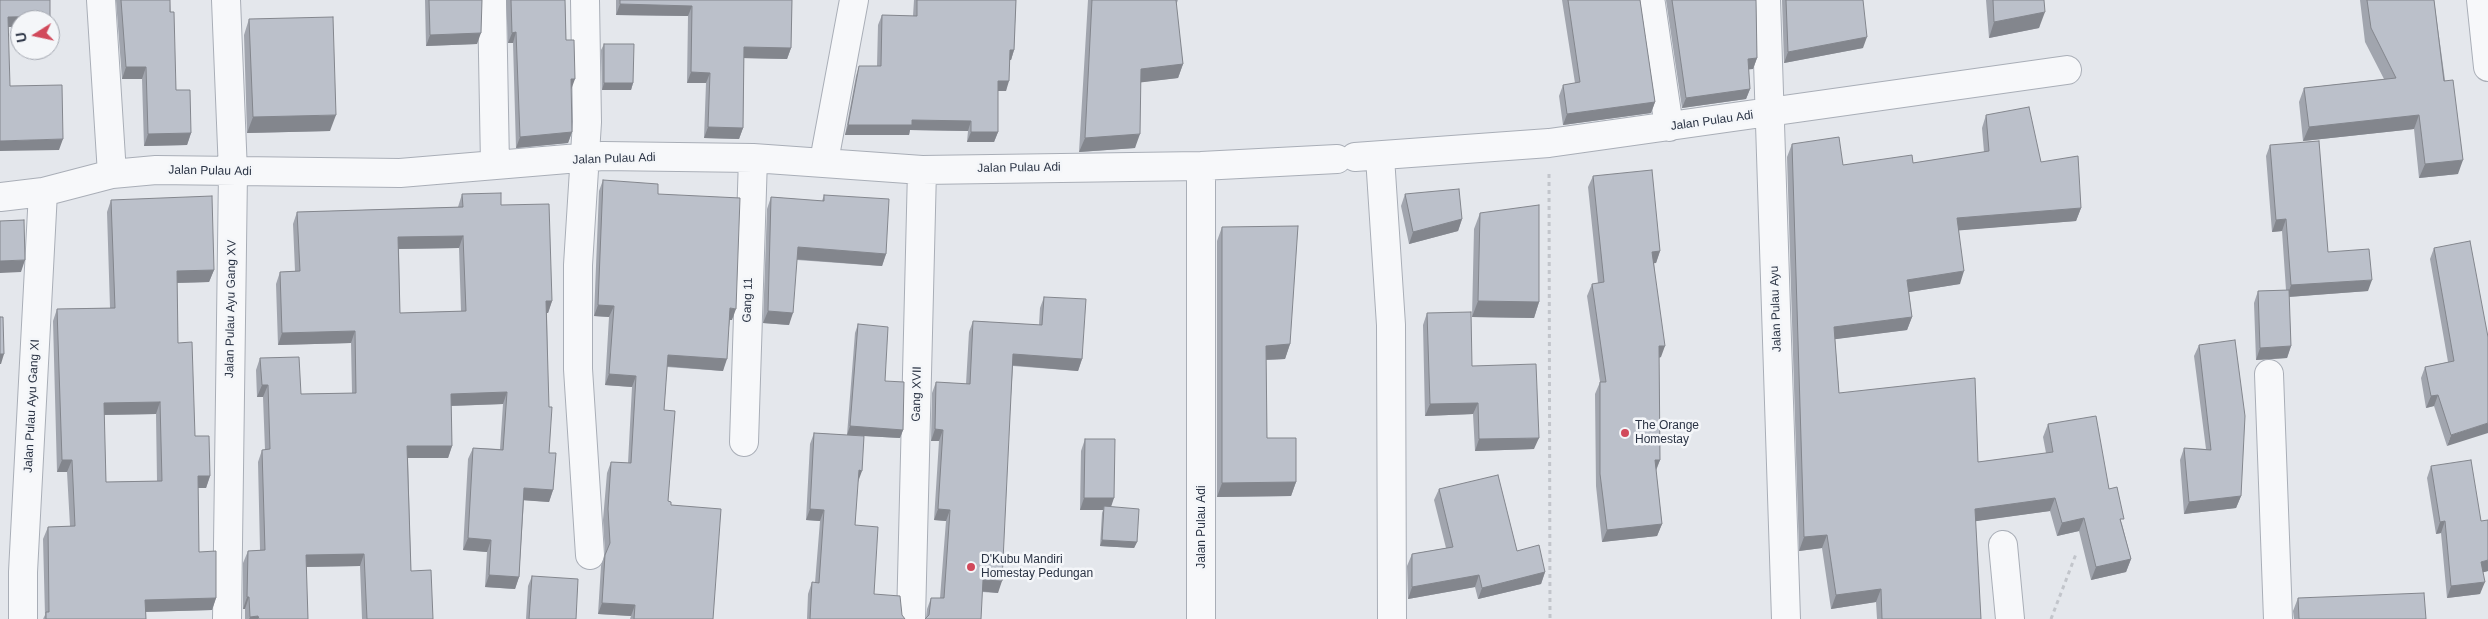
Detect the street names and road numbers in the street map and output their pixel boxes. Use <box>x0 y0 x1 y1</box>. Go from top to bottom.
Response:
street label: Jalan Pulau Adi <box>1670 108 1754 134</box>
street label: Jalan Pulau Adi <box>572 150 656 168</box>
street label: Jalan Pulau Adi <box>977 160 1061 176</box>
street label: Jalan Pulau Adi <box>168 163 252 179</box>
street label: Jalan Pulau Ayu Gang XV <box>223 240 239 378</box>
street label: Jalan Pulau Ayu <box>1767 266 1785 352</box>
street label: Gang 11 <box>740 277 756 323</box>
street label: Jalan Pulau Ayu Gang XI <box>21 339 43 473</box>
street label: Gang XVII <box>909 366 925 422</box>
street label: Jalan Pulau Adi <box>1195 485 1209 569</box>

